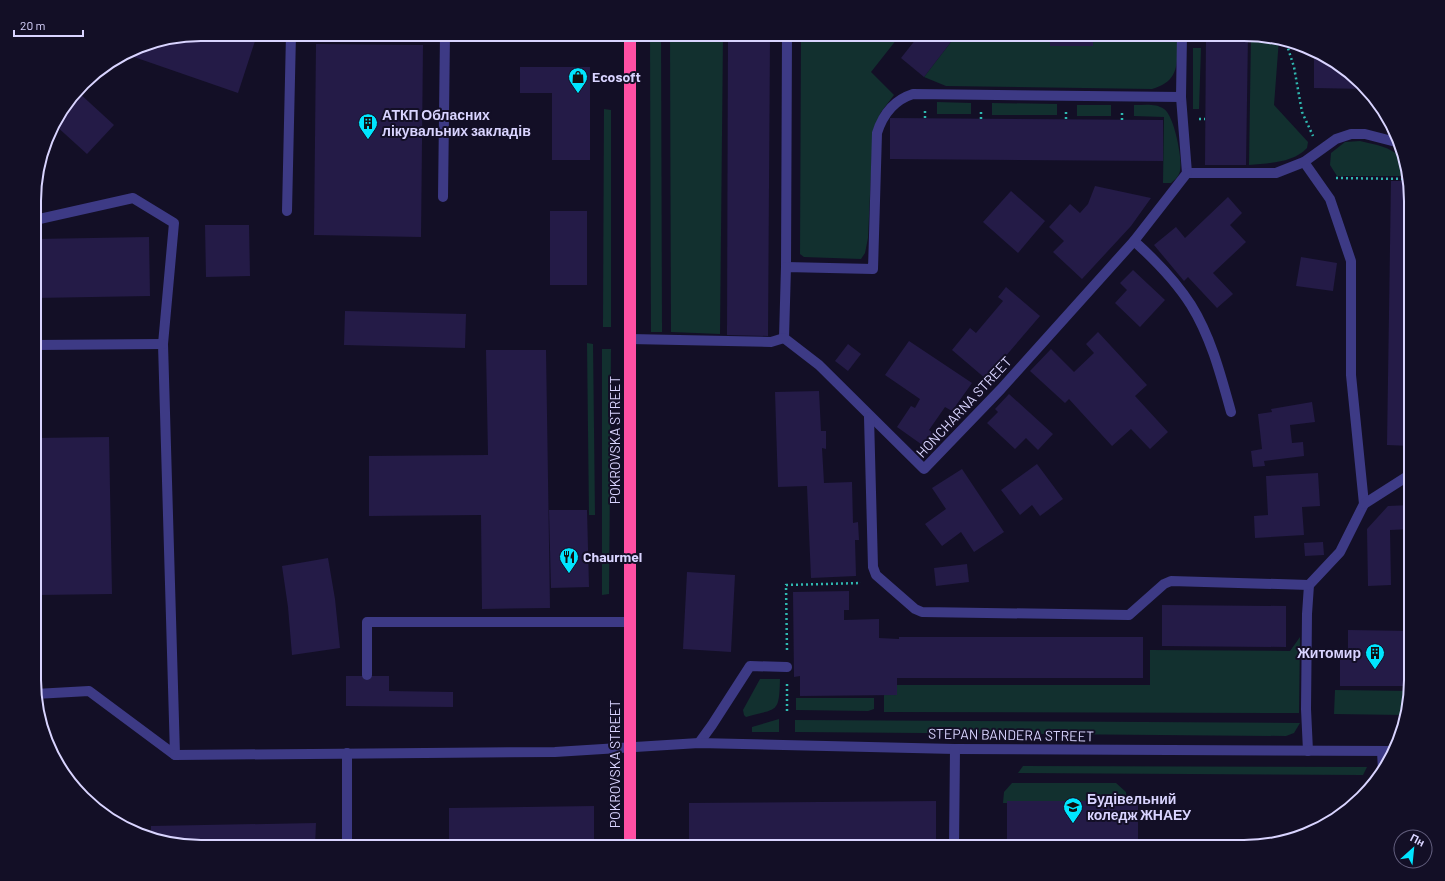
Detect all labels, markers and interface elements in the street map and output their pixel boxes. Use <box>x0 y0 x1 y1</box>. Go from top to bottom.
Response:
scale bar <box>14 12 83 38</box>
text: 20 m <box>20 18 46 32</box>
shop icon: Ecosoft <box>567 66 589 94</box>
place label: Ecosoft <box>592 68 641 85</box>
place label: АТКП Обласних лікувальних закладів <box>382 106 531 139</box>
building icon: АТКП Обласних лікувальних закладів <box>357 112 379 140</box>
street label: HONCHARNA STREET <box>912 352 1015 461</box>
street label: POKROVSKA STREET <box>606 376 623 504</box>
restaurant icon: Chaurmel <box>558 546 580 574</box>
place label: Chaurmel <box>583 548 642 565</box>
building icon: Житомир <box>1364 642 1386 670</box>
place label: Житомир <box>1296 644 1361 661</box>
street label: POKROVSKA STREET <box>606 700 623 828</box>
street label: STEPAN BANDERA STREET <box>928 725 1094 744</box>
place label: Будівельний коледж ЖНАЕУ <box>1087 790 1191 823</box>
school or university icon: Будівельний коледж ЖНАЕУ <box>1062 796 1084 824</box>
north arrow <box>1393 829 1433 869</box>
text: Пн <box>1408 831 1427 849</box>

